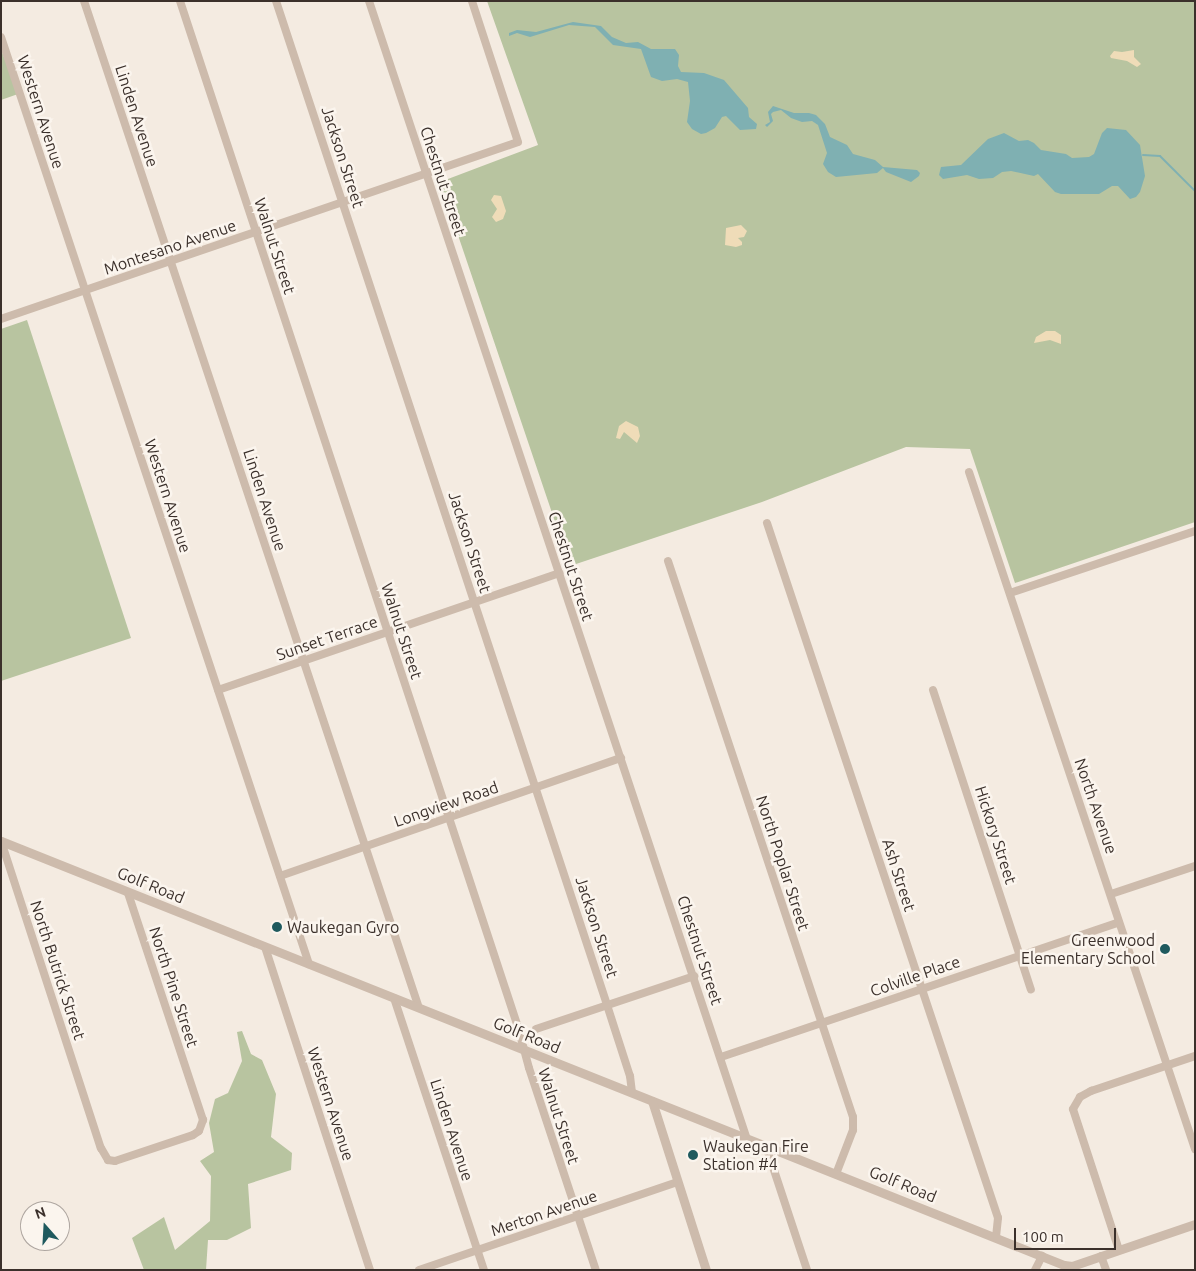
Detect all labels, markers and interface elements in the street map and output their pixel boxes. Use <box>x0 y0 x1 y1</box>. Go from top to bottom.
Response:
street label: Western Avenue <box>14 53 68 171</box>
street label: Linden Avenue <box>111 63 163 169</box>
street label: Jackson Street <box>318 104 368 210</box>
street label: Chestnut Street <box>416 124 470 238</box>
street label: Walnut Street <box>250 196 300 296</box>
street label: Montesano Avenue <box>101 215 239 279</box>
street label: Western Avenue <box>141 437 195 555</box>
street label: Linden Avenue <box>239 447 291 553</box>
street label: Jackson Street <box>445 489 495 595</box>
street label: Chestnut Street <box>544 509 598 623</box>
street label: Walnut Street <box>377 581 427 681</box>
street label: Sunset Terrace <box>274 612 380 664</box>
street label: North Avenue <box>1071 756 1121 856</box>
street label: Longview Road <box>391 777 501 831</box>
street label: Hickory Street <box>971 783 1021 887</box>
street label: North Poplar Street <box>752 793 814 933</box>
street label: Ash Street <box>878 836 920 914</box>
street label: Golf Road <box>115 863 187 907</box>
street label: Jackson Street <box>572 874 622 980</box>
street label: Chestnut Street <box>673 893 727 1007</box>
street label: North Butrick Street <box>26 898 90 1042</box>
place label: Waukegan Gyro <box>287 917 399 937</box>
marker: Waukegan Gyro <box>271 921 283 933</box>
street label: North Pine Street <box>145 924 203 1050</box>
place label: Greenwood Elementary School <box>1021 930 1155 968</box>
marker: Greenwood Elementary School <box>1159 943 1171 955</box>
street label: Colville Place <box>867 952 963 1000</box>
street label: Golf Road <box>491 1013 563 1057</box>
street label: Western Avenue <box>304 1045 358 1163</box>
street label: Walnut Street <box>534 1066 584 1166</box>
street label: Linden Avenue <box>426 1077 478 1183</box>
place label: Waukegan Fire Station #4 <box>703 1136 809 1174</box>
marker: Waukegan Fire Station #4 <box>687 1149 699 1161</box>
street label: Golf Road <box>867 1162 939 1206</box>
street label: Merton Avenue <box>488 1186 600 1240</box>
north arrow <box>20 1201 70 1251</box>
text: N <box>33 1203 48 1222</box>
scale bar <box>1016 1218 1118 1250</box>
text: 100 m <box>1022 1228 1064 1245</box>

